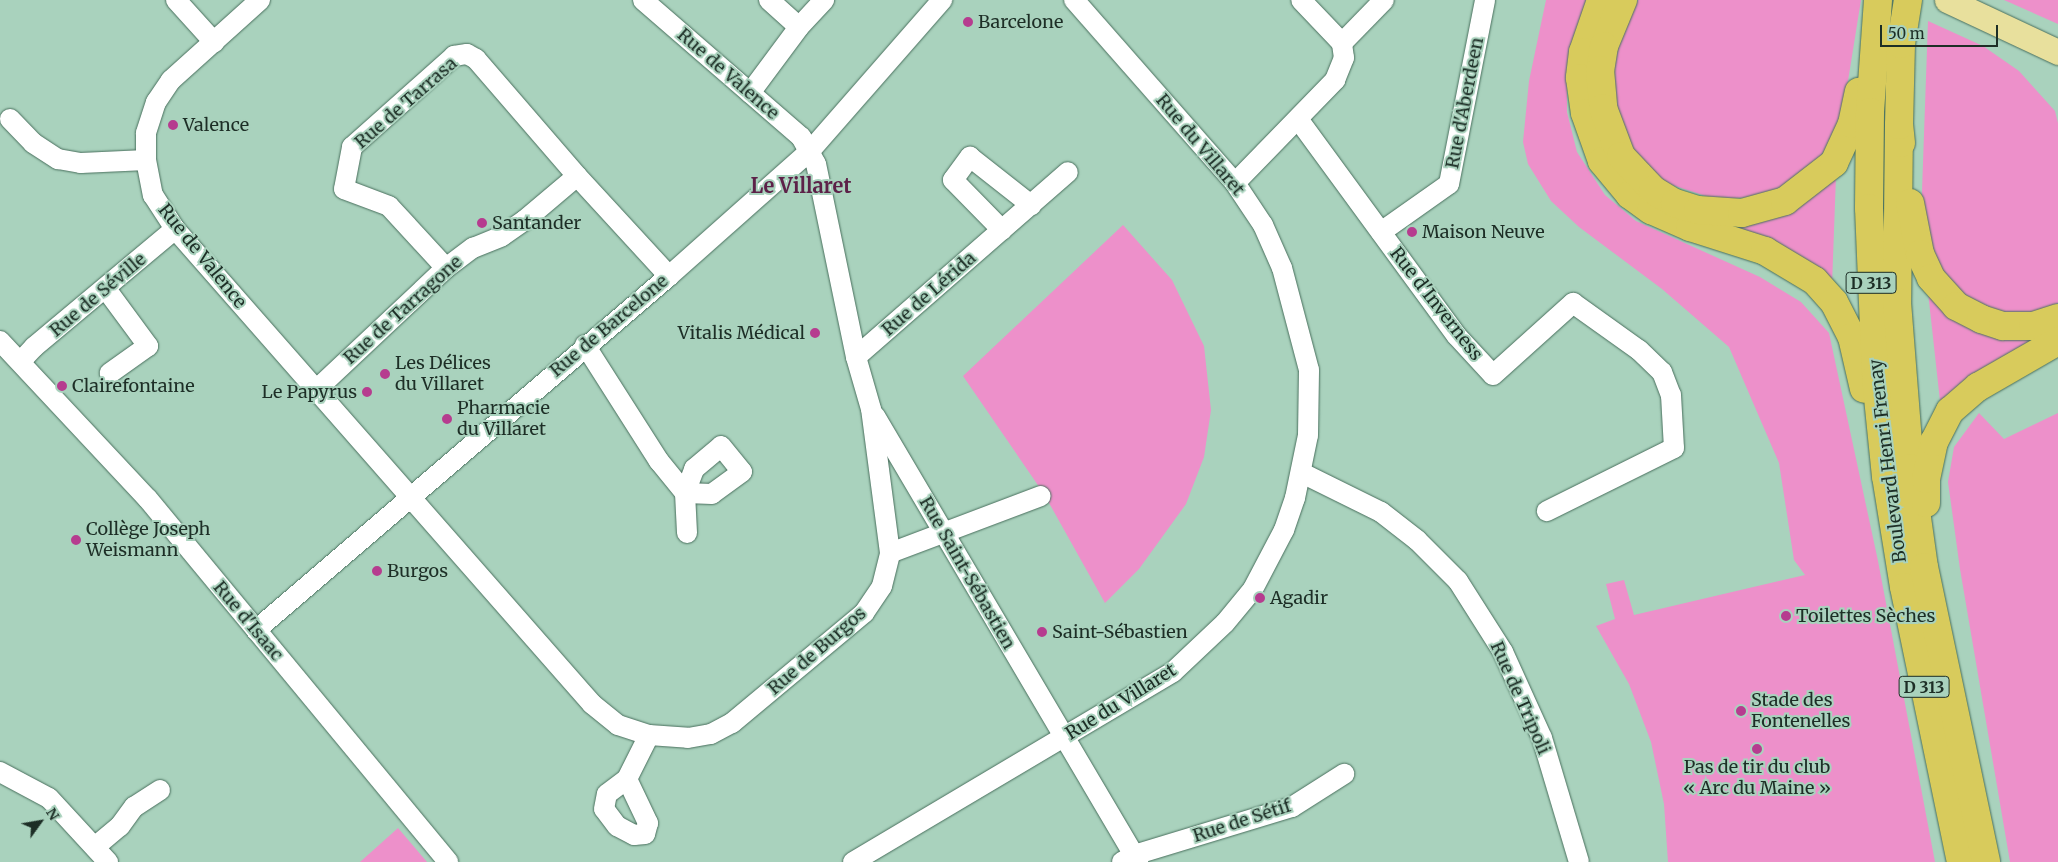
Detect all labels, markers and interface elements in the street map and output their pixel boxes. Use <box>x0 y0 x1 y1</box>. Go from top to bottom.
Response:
place label: Barcelone <box>978 11 1063 33</box>
scale bar <box>1883 15 2000 47</box>
marker: Barcelone <box>962 16 974 28</box>
street label: Rue de Valence <box>673 24 783 124</box>
text: 50 m <box>1888 24 1925 43</box>
street label: Rue d'Aberdeen <box>1442 36 1488 170</box>
street label: Rue de Tarrasa <box>351 53 461 153</box>
street label: Rue du Villaret <box>1151 90 1249 200</box>
place label: Valence <box>183 114 249 136</box>
marker: Valence <box>167 119 179 131</box>
district label: Le Villaret <box>751 173 851 197</box>
street label: Rue de Valence <box>153 200 251 312</box>
place label: Santander <box>492 212 581 234</box>
marker: Santander <box>476 217 488 229</box>
place label: Maison Neuve <box>1422 221 1545 243</box>
marker: Maison Neuve <box>1406 226 1418 238</box>
street label: Rue d'Inverness <box>1385 243 1487 365</box>
street label: Rue de Lérida <box>878 247 980 341</box>
street label: Rue de Séville <box>46 249 150 341</box>
street label: Rue de Tarragone <box>339 251 467 369</box>
street label: Rue de Barcelone <box>546 270 672 382</box>
road number: D 313 <box>1845 270 1897 296</box>
place label: Vitalis Médical <box>678 322 805 344</box>
marker: Vitalis Médical <box>809 327 821 339</box>
place label: Les Délices du Villaret <box>395 353 491 396</box>
street label: Boulevard Henri Frenay <box>1865 358 1911 564</box>
marker: Les Délices du Villaret <box>379 368 391 380</box>
place label: Clairefontaine <box>72 375 195 397</box>
marker: Clairefontaine <box>56 380 68 392</box>
place label: Le Papyrus <box>262 381 357 403</box>
marker: Le Papyrus <box>361 386 373 398</box>
place label: Pharmacie du Villaret <box>457 398 550 440</box>
marker: Pharmacie du Villaret <box>441 413 453 425</box>
street label: Rue Saint-Sébastien <box>914 493 1020 653</box>
place label: Collège Joseph Weismann <box>86 519 211 562</box>
marker: Collège Joseph Weismann <box>70 534 82 546</box>
place label: Burgos <box>387 560 448 582</box>
marker: Burgos <box>371 565 383 577</box>
street label: Rue d'Isaac <box>209 577 287 665</box>
place label: Agadir <box>1270 587 1328 609</box>
marker: Agadir <box>1254 592 1266 604</box>
street label: Rue de Burgos <box>764 603 870 699</box>
place label: Toilettes Sèches <box>1796 605 1935 627</box>
marker: Toilettes Sèches <box>1780 610 1792 622</box>
place label: Saint-Sébastien <box>1052 621 1188 643</box>
marker: Saint-Sébastien <box>1036 626 1048 638</box>
street label: Rue de Tripoli <box>1485 638 1555 758</box>
street label: Rue du Villaret <box>1062 659 1180 745</box>
road number: D 313 <box>1898 674 1950 700</box>
place label: Stade des Fontenelles <box>1751 690 1850 732</box>
marker: Stade des Fontenelles <box>1735 705 1747 717</box>
marker: Pas de tir du club « Arc du Maine » <box>1751 743 1763 755</box>
place label: Pas de tir du club « Arc du Maine » <box>1683 757 1831 800</box>
street label: Rue de Sétif <box>1190 795 1294 847</box>
north arrow <box>15 797 65 847</box>
text: N <box>42 805 63 824</box>

